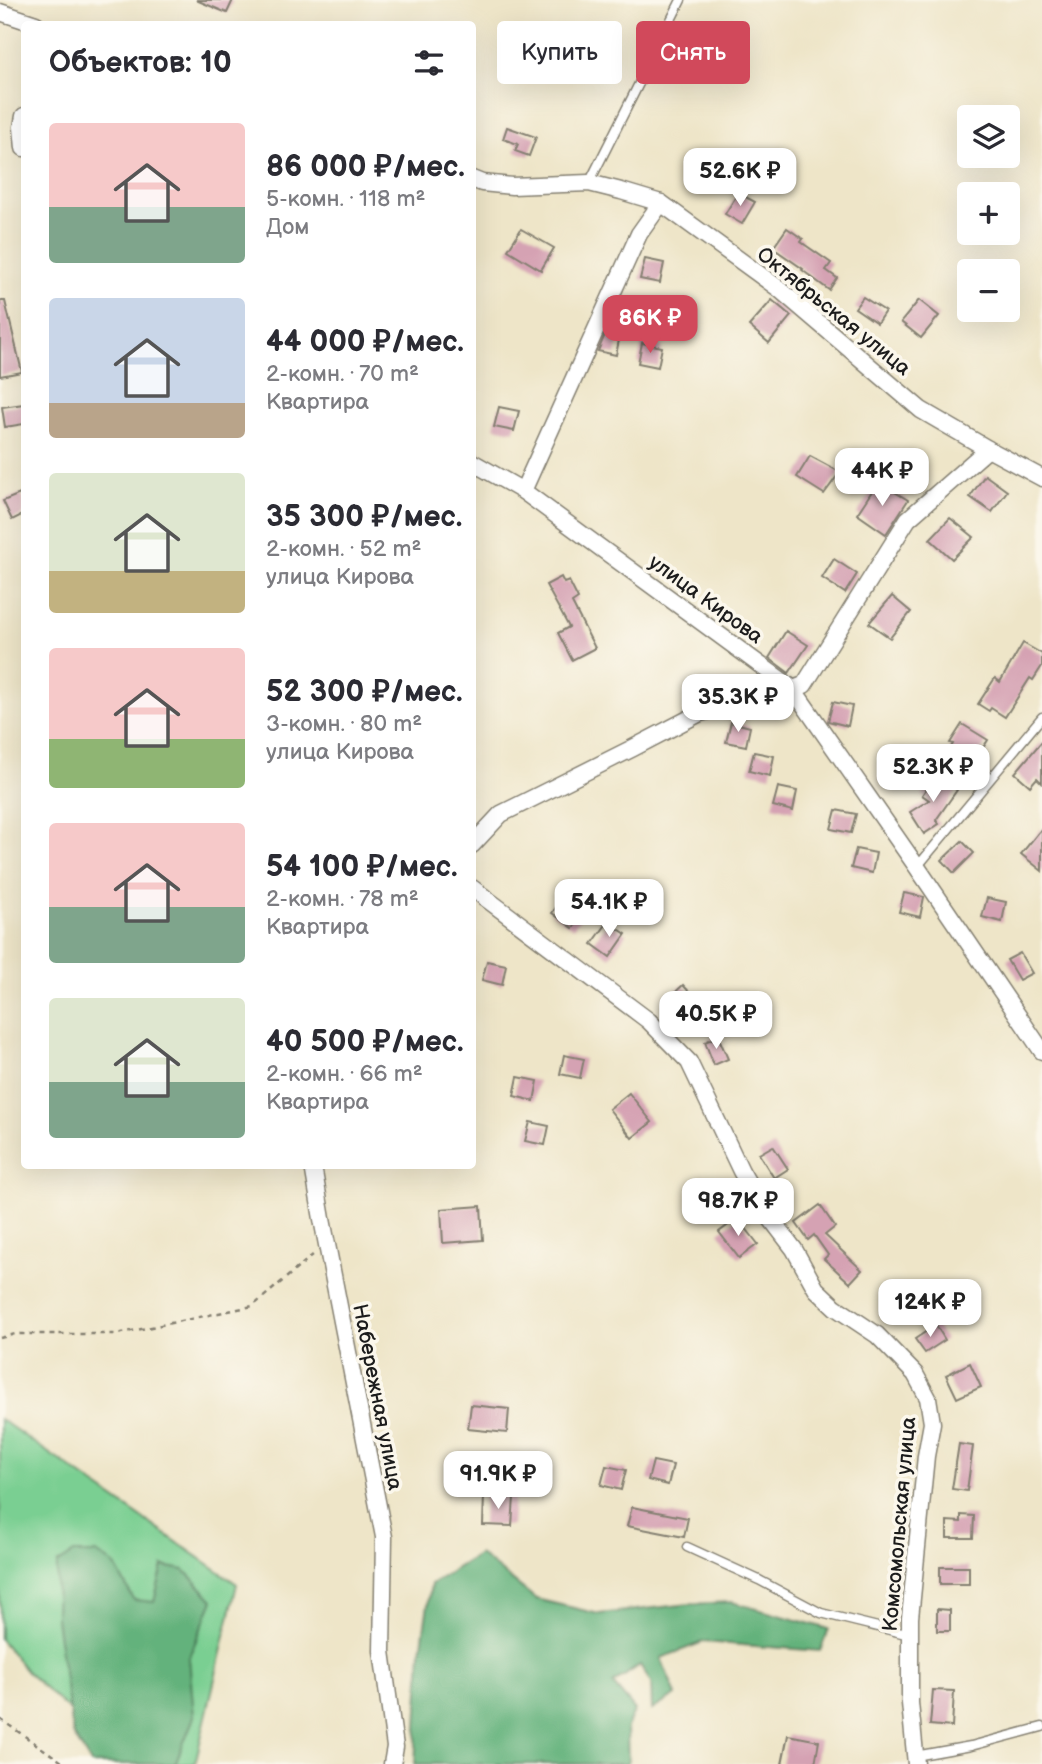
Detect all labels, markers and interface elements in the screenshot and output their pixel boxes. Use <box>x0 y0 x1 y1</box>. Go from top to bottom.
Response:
chip: Купить <box>497 21 622 84</box>
chip: Снять <box>636 21 750 84</box>
icon: filters <box>410 44 448 82</box>
text: Объектов: 10 <box>49 45 232 81</box>
map controls <box>957 105 1020 322</box>
button: layers <box>957 105 1020 168</box>
pin: 52.6K ₽ <box>675 148 805 208</box>
text: 86 000 ₽/мес. <box>266 149 465 185</box>
icon: home <box>105 151 189 235</box>
text: 52.6K ₽ <box>699 157 781 185</box>
button: + <box>957 182 1020 245</box>
text: 5-комн. · 118 m² <box>266 185 425 213</box>
text: Дом <box>266 213 309 241</box>
street label: Октябрьская улица <box>752 242 916 381</box>
button: − <box>957 259 1020 322</box>
pin: 86K ₽ <box>601 296 699 355</box>
text: 86K ₽ <box>619 304 682 332</box>
text: 44 000 ₽/мес. <box>266 324 464 360</box>
icon: home <box>105 326 189 410</box>
text: 2-комн. · 70 m² <box>266 360 419 388</box>
text: Квартира <box>266 388 369 416</box>
pin: 44K ₽ <box>833 448 931 508</box>
text: 44K ₽ <box>851 457 913 485</box>
text: 35 300 ₽/мес. <box>266 499 462 535</box>
icon: home <box>105 501 189 585</box>
text: 2-комн. · 52 m² <box>266 535 421 563</box>
street label: улица Кирова <box>644 550 768 650</box>
text: улица Кирова <box>266 563 414 591</box>
text: 52 300 ₽/мес. <box>266 674 463 710</box>
pin: 35.3K ₽ <box>673 674 803 734</box>
icon: home <box>105 676 189 760</box>
text: 35.3K ₽ <box>698 683 778 711</box>
text: 3-комн. · 80 m² <box>266 710 422 738</box>
text: улица Кирова <box>266 738 414 766</box>
pin: 52.3K ₽ <box>868 744 998 804</box>
text: 52.3K ₽ <box>893 753 973 781</box>
text: 54 100 ₽/мес. <box>266 849 458 885</box>
icon: home <box>105 851 189 935</box>
pin: 54.1K ₽ <box>544 880 674 939</box>
text: 2-комн. · 78 m² <box>266 885 419 913</box>
text: 54.1K ₽ <box>571 888 647 916</box>
text: Квартира <box>266 913 369 941</box>
pin: 40.5K ₽ <box>651 992 781 1051</box>
text: 40.5K ₽ <box>675 1000 757 1028</box>
text: 40 500 ₽/мес. <box>266 1024 464 1060</box>
icon: home <box>105 1026 189 1110</box>
text: 2-комн. · 66 m² <box>266 1060 423 1088</box>
text: Квартира <box>266 1088 369 1116</box>
pin: 98.7K ₽ <box>673 1178 803 1238</box>
text: 98.7K ₽ <box>698 1187 778 1215</box>
pin: 124K ₽ <box>873 1280 987 1339</box>
text: 124K ₽ <box>894 1288 966 1316</box>
street label: Набережная улица <box>347 1302 408 1493</box>
street label: Комсомольская улица <box>878 1415 921 1632</box>
pin: 91.9K ₽ <box>433 1452 563 1511</box>
text: 91.9K ₽ <box>460 1460 536 1488</box>

